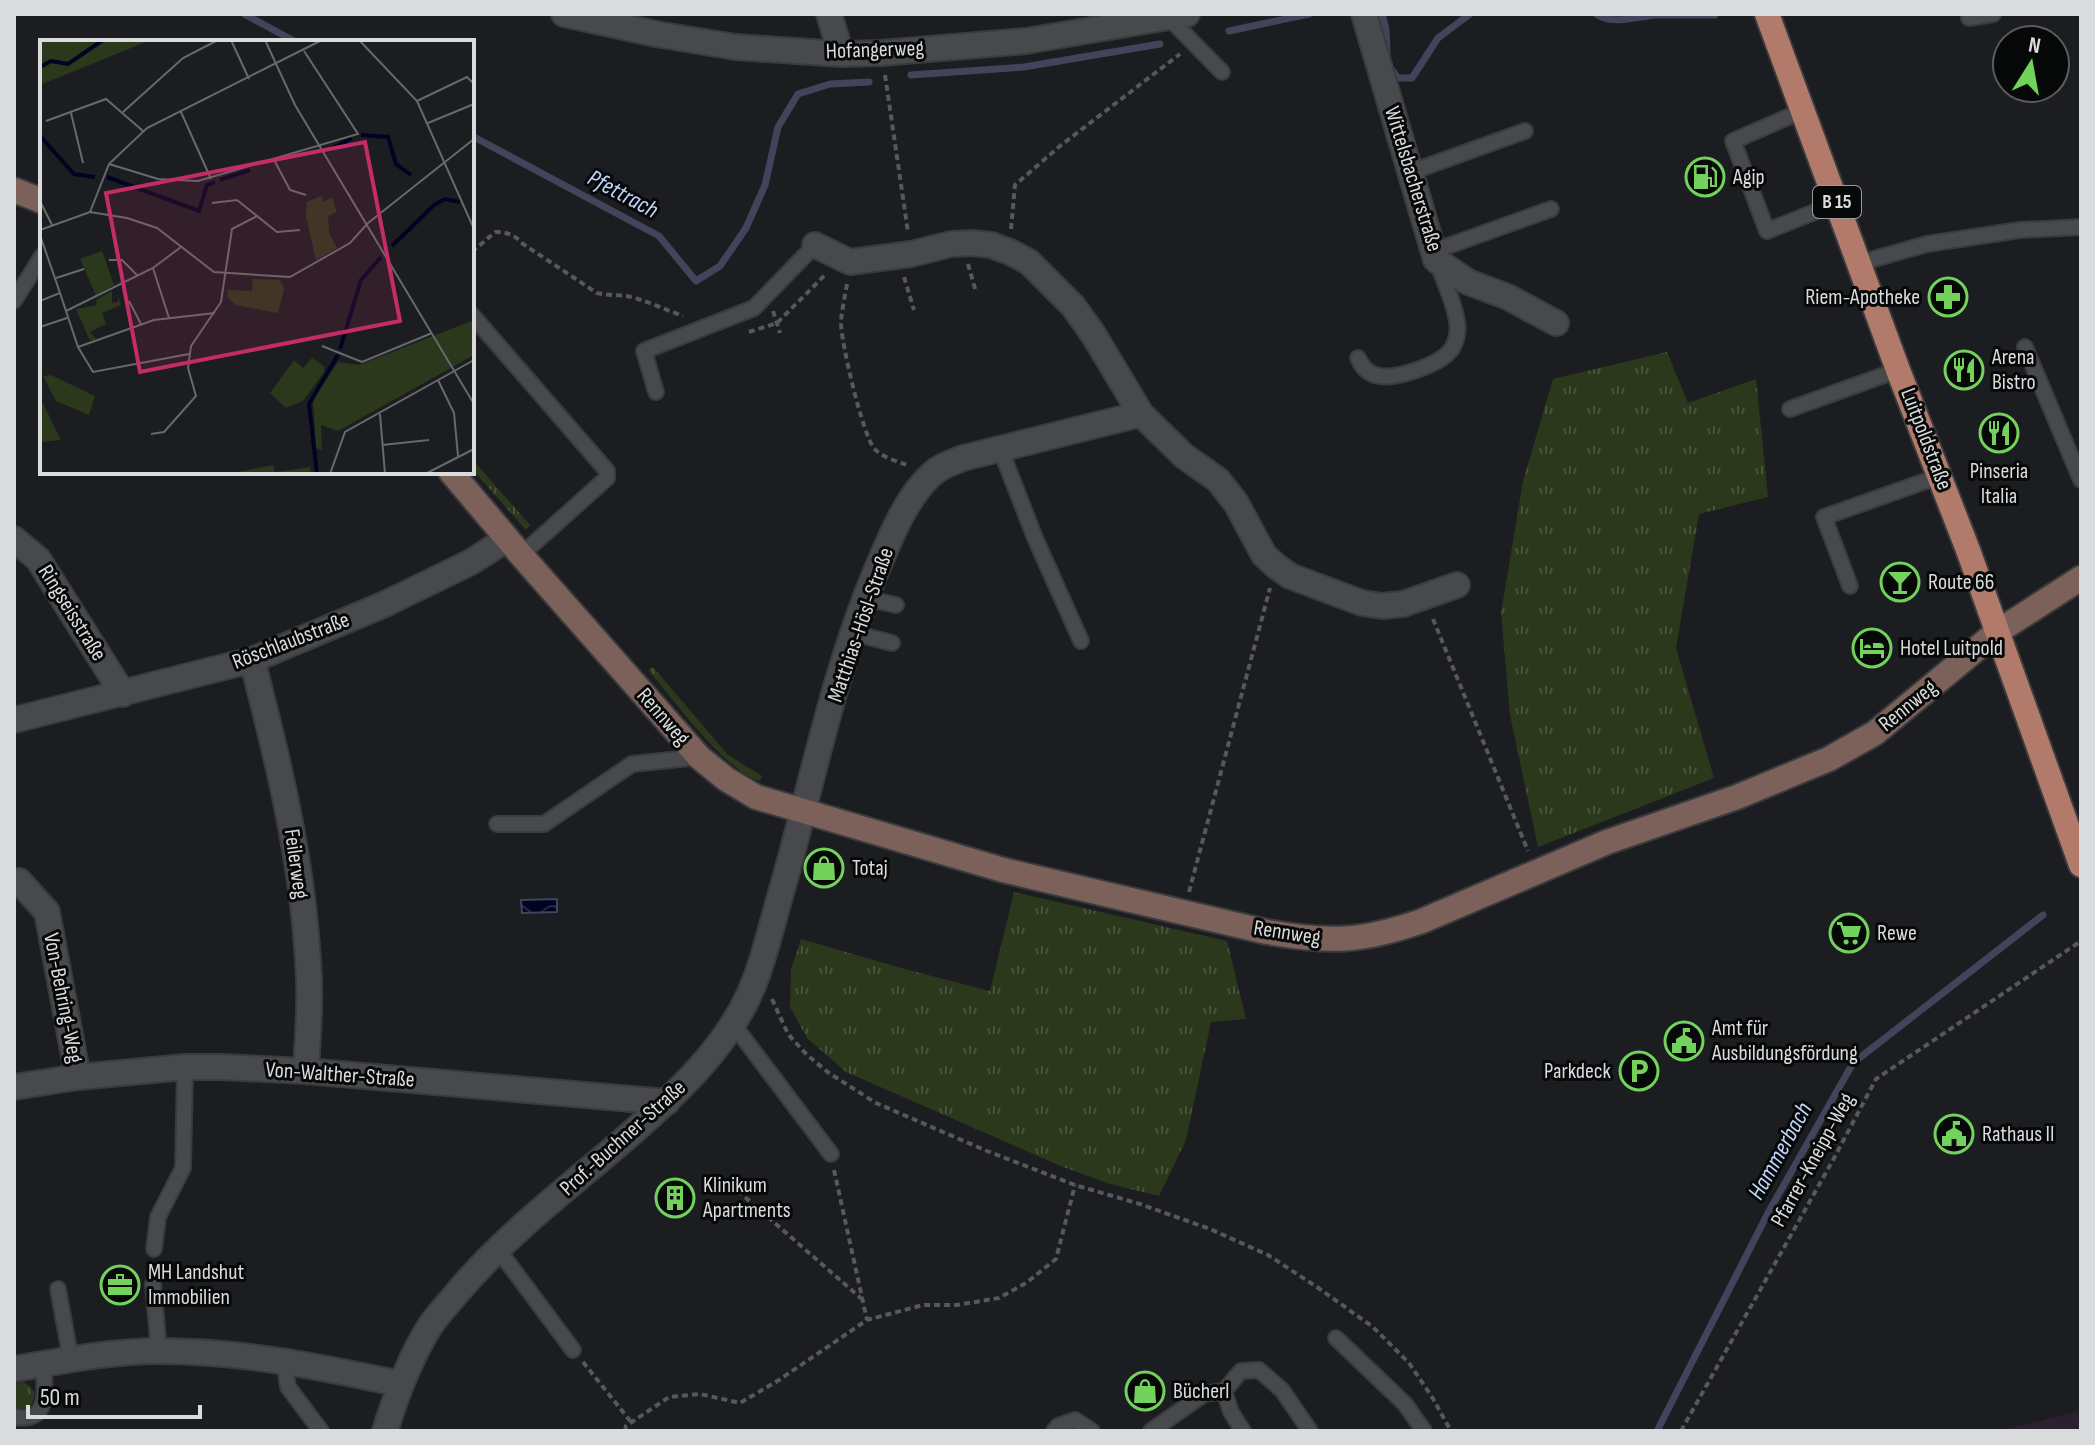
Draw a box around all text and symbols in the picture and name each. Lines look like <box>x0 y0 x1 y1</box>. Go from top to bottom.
north arrow <box>1991 24 2071 104</box>
text: N <box>2026 31 2043 60</box>
street label: Hofangerweg <box>825 35 925 65</box>
inset map <box>40 40 474 474</box>
street label: Wittelsbacherstraße <box>1378 103 1448 255</box>
fuel station icon: Agip <box>1684 156 1726 198</box>
water label: Pfettrach <box>583 163 663 225</box>
place label: Agip <box>1732 164 1765 191</box>
road number: B 15 <box>1813 186 1861 218</box>
pharmacy icon: Riem-Apotheke <box>1927 276 1969 318</box>
place label: Riem-Apotheke <box>1805 284 1920 311</box>
place label: Arena Bistro <box>1991 344 2036 396</box>
restaurant icon: Arena Bistro <box>1943 349 1985 391</box>
street label: Luitpoldstraße <box>1894 384 1958 494</box>
restaurant icon: Pinseria Italia <box>1978 412 2020 454</box>
place label: Pinseria Italia <box>1970 458 2028 510</box>
street label: Matthias-Hösl-Straße <box>822 544 900 706</box>
street label: Ringseisstraße <box>32 560 112 666</box>
bar icon: Route 66 <box>1879 561 1921 603</box>
place label: Route 66 <box>1928 569 1994 596</box>
street label: Röschlaubstraße <box>229 606 353 676</box>
hotel icon: Hotel Luitpold <box>1851 627 1893 669</box>
place label: Hotel Luitpold <box>1900 635 2003 662</box>
street label: Rennweg <box>1873 674 1943 738</box>
street label: Rennweg <box>631 683 695 751</box>
street label: Feilerweg <box>278 827 314 901</box>
shop icon: Totaj <box>803 847 845 889</box>
place label: Totaj <box>852 855 888 882</box>
supermarket icon: Rewe <box>1828 912 1870 954</box>
street label: Rennweg <box>1252 914 1323 952</box>
place label: Rewe <box>1877 920 1917 947</box>
street label: Von-Behring-Weg <box>37 931 89 1066</box>
place label: Amt für Ausbildungsfördung <box>1711 1015 1858 1067</box>
public building icon: Amt für Ausbildungsfördung <box>1663 1020 1705 1062</box>
parking icon: Parkdeck <box>1618 1050 1660 1092</box>
street label: Von-Walther-Straße <box>265 1056 415 1094</box>
place label: Parkdeck <box>1544 1058 1612 1085</box>
street label: Prof.-Buchner-Straße <box>554 1074 692 1202</box>
street label: Pfarrer-Kneipp-Weg <box>1765 1088 1861 1232</box>
water label: Hammerbach <box>1741 1097 1819 1205</box>
public building icon: Rathaus II <box>1933 1113 1975 1155</box>
place label: Rathaus II <box>1982 1121 2054 1148</box>
place label: Klinikum Apartments <box>702 1172 791 1224</box>
building icon: Klinikum Apartments <box>654 1177 696 1219</box>
place label: MH Landshut Immobilien <box>148 1259 244 1311</box>
office icon: MH Landshut Immobilien <box>99 1264 141 1306</box>
scale bar <box>28 1369 200 1419</box>
shop icon: Bücherl <box>1124 1370 1166 1412</box>
place label: Bücherl <box>1173 1378 1229 1405</box>
text: 50 m <box>40 1383 80 1412</box>

